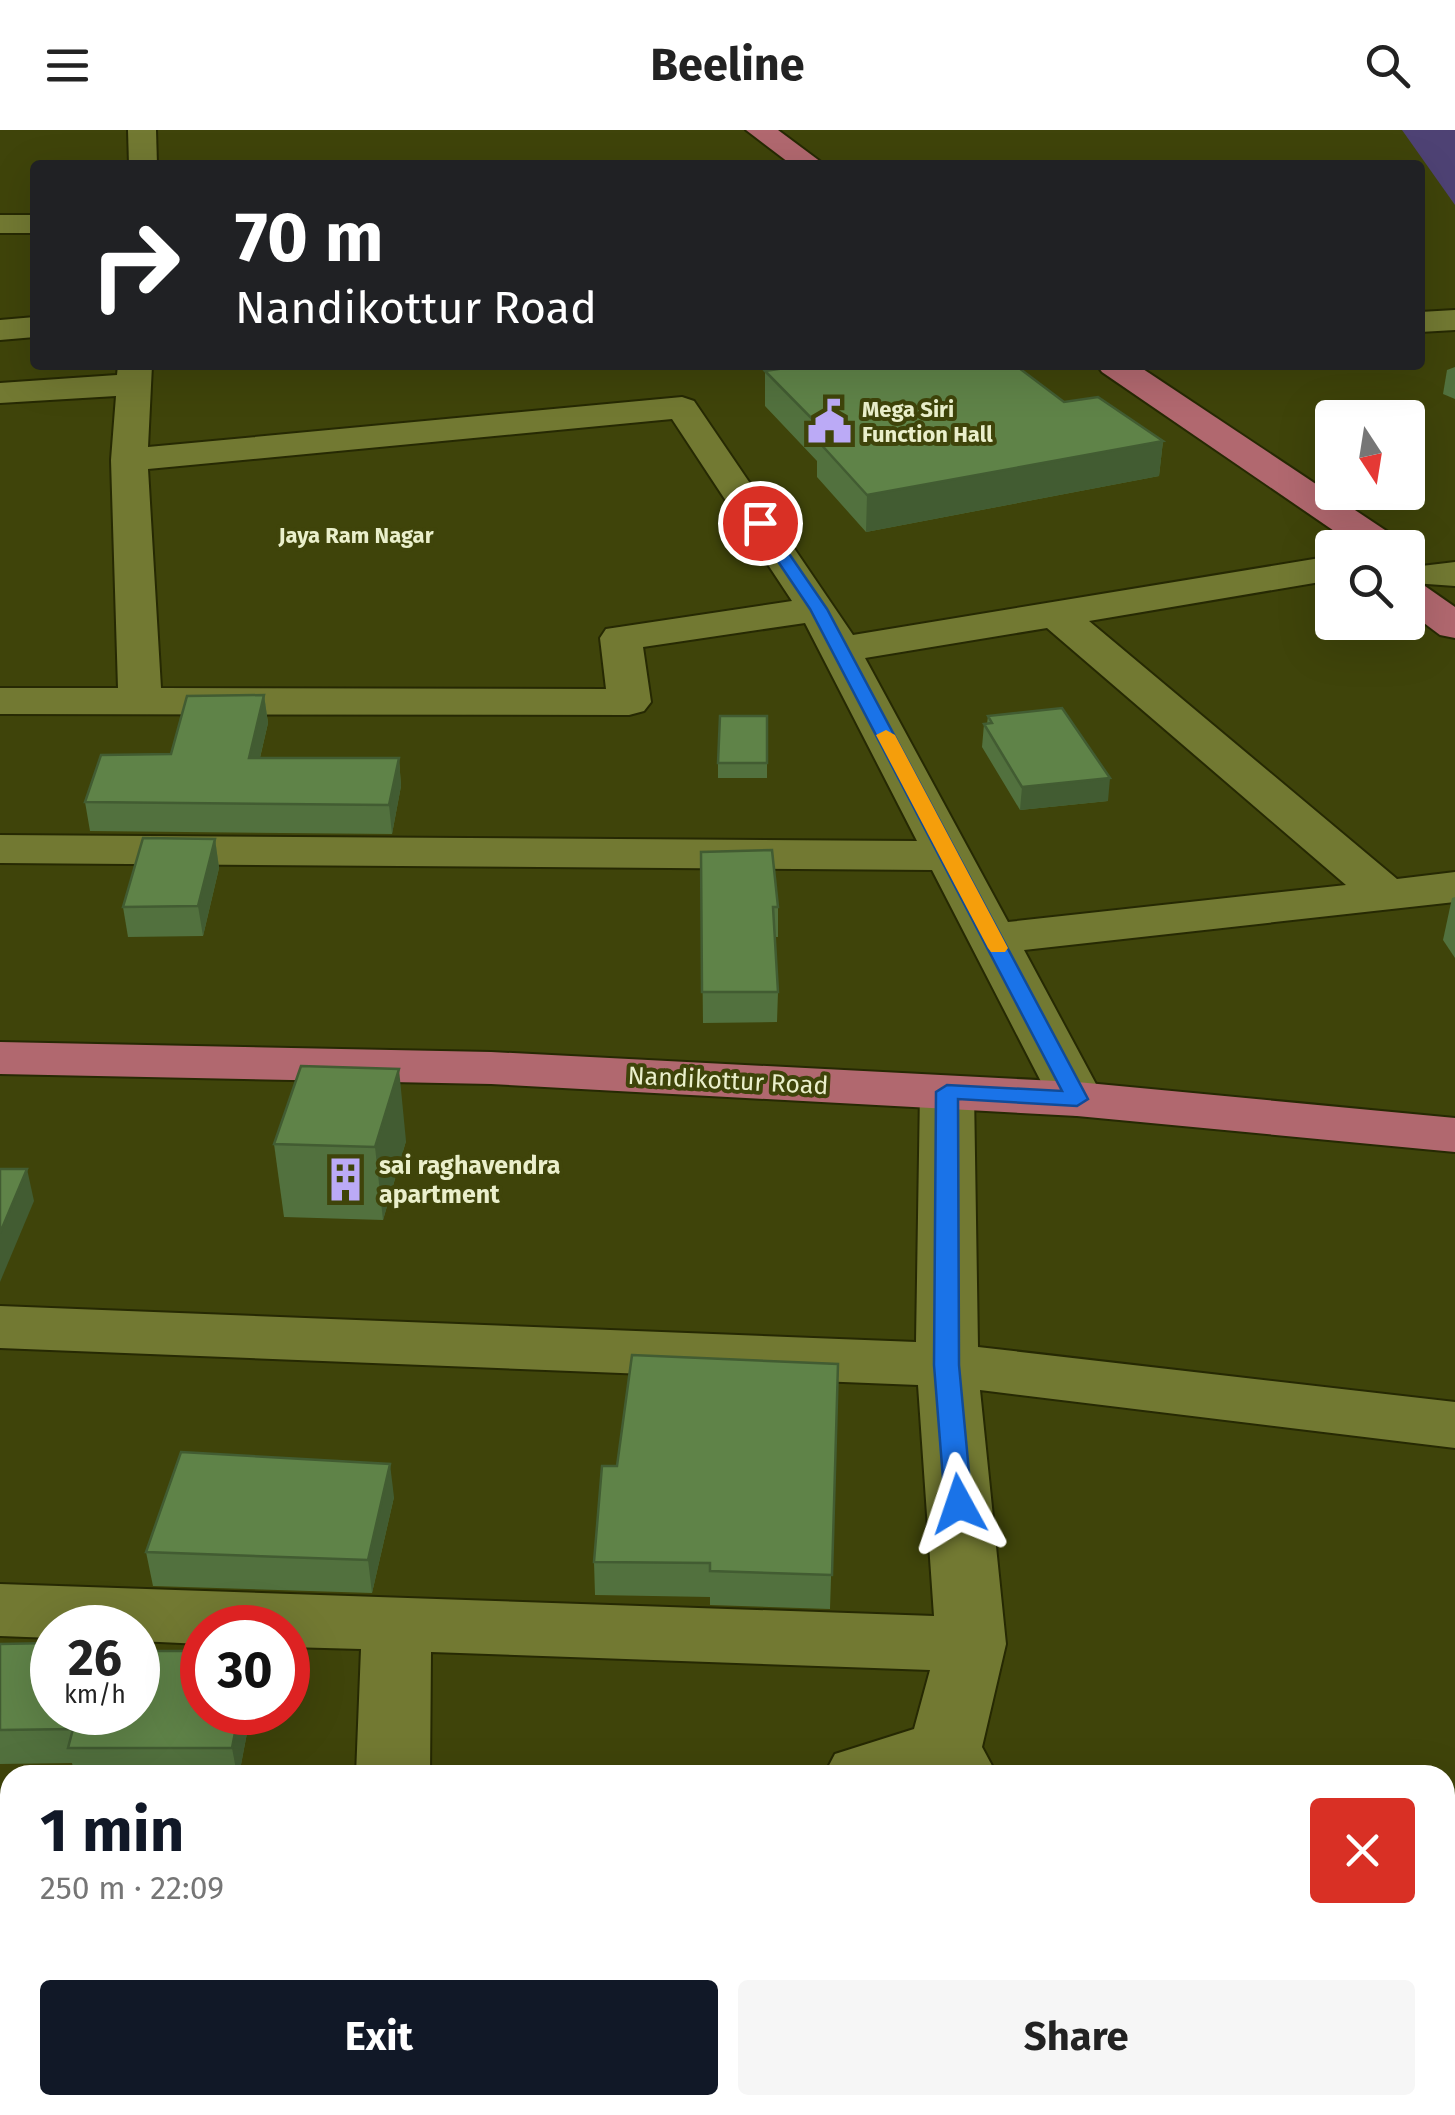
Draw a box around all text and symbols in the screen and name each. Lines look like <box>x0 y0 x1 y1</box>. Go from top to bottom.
icon: menu <box>40 38 95 93</box>
text: Beeline <box>650 38 805 92</box>
icon: search <box>1360 38 1415 93</box>
text: 70 m <box>235 196 384 280</box>
icon: right <box>70 200 200 330</box>
text: Nandikottur Road <box>235 281 597 335</box>
place label: Mega Siri Function Hall <box>862 396 993 448</box>
public building icon: Mega Siri Function Hall <box>805 398 853 446</box>
north arrow <box>1315 400 1425 510</box>
map controls <box>1315 400 1425 640</box>
pin <box>718 481 803 566</box>
icon: arrive <box>733 496 788 551</box>
district label: Jaya Ram Nagar <box>277 522 434 549</box>
button: search <box>1315 530 1425 640</box>
street label: Nandikottur Road <box>627 1061 829 1101</box>
place label: sai raghavendra apartment <box>379 1151 560 1210</box>
building icon: sai raghavendra apartment <box>322 1155 370 1203</box>
position arrow <box>907 1452 1011 1556</box>
speed limit sign: 30 <box>180 1605 310 1735</box>
text: 26 <box>68 1628 122 1688</box>
text: km/h <box>64 1680 126 1710</box>
text: 1 min <box>40 1795 184 1867</box>
button: close <box>1310 1798 1415 1903</box>
text: 250 m · 22:09 <box>40 1869 224 1907</box>
button: Exit <box>40 1980 718 2095</box>
button: Share <box>738 1980 1415 2095</box>

